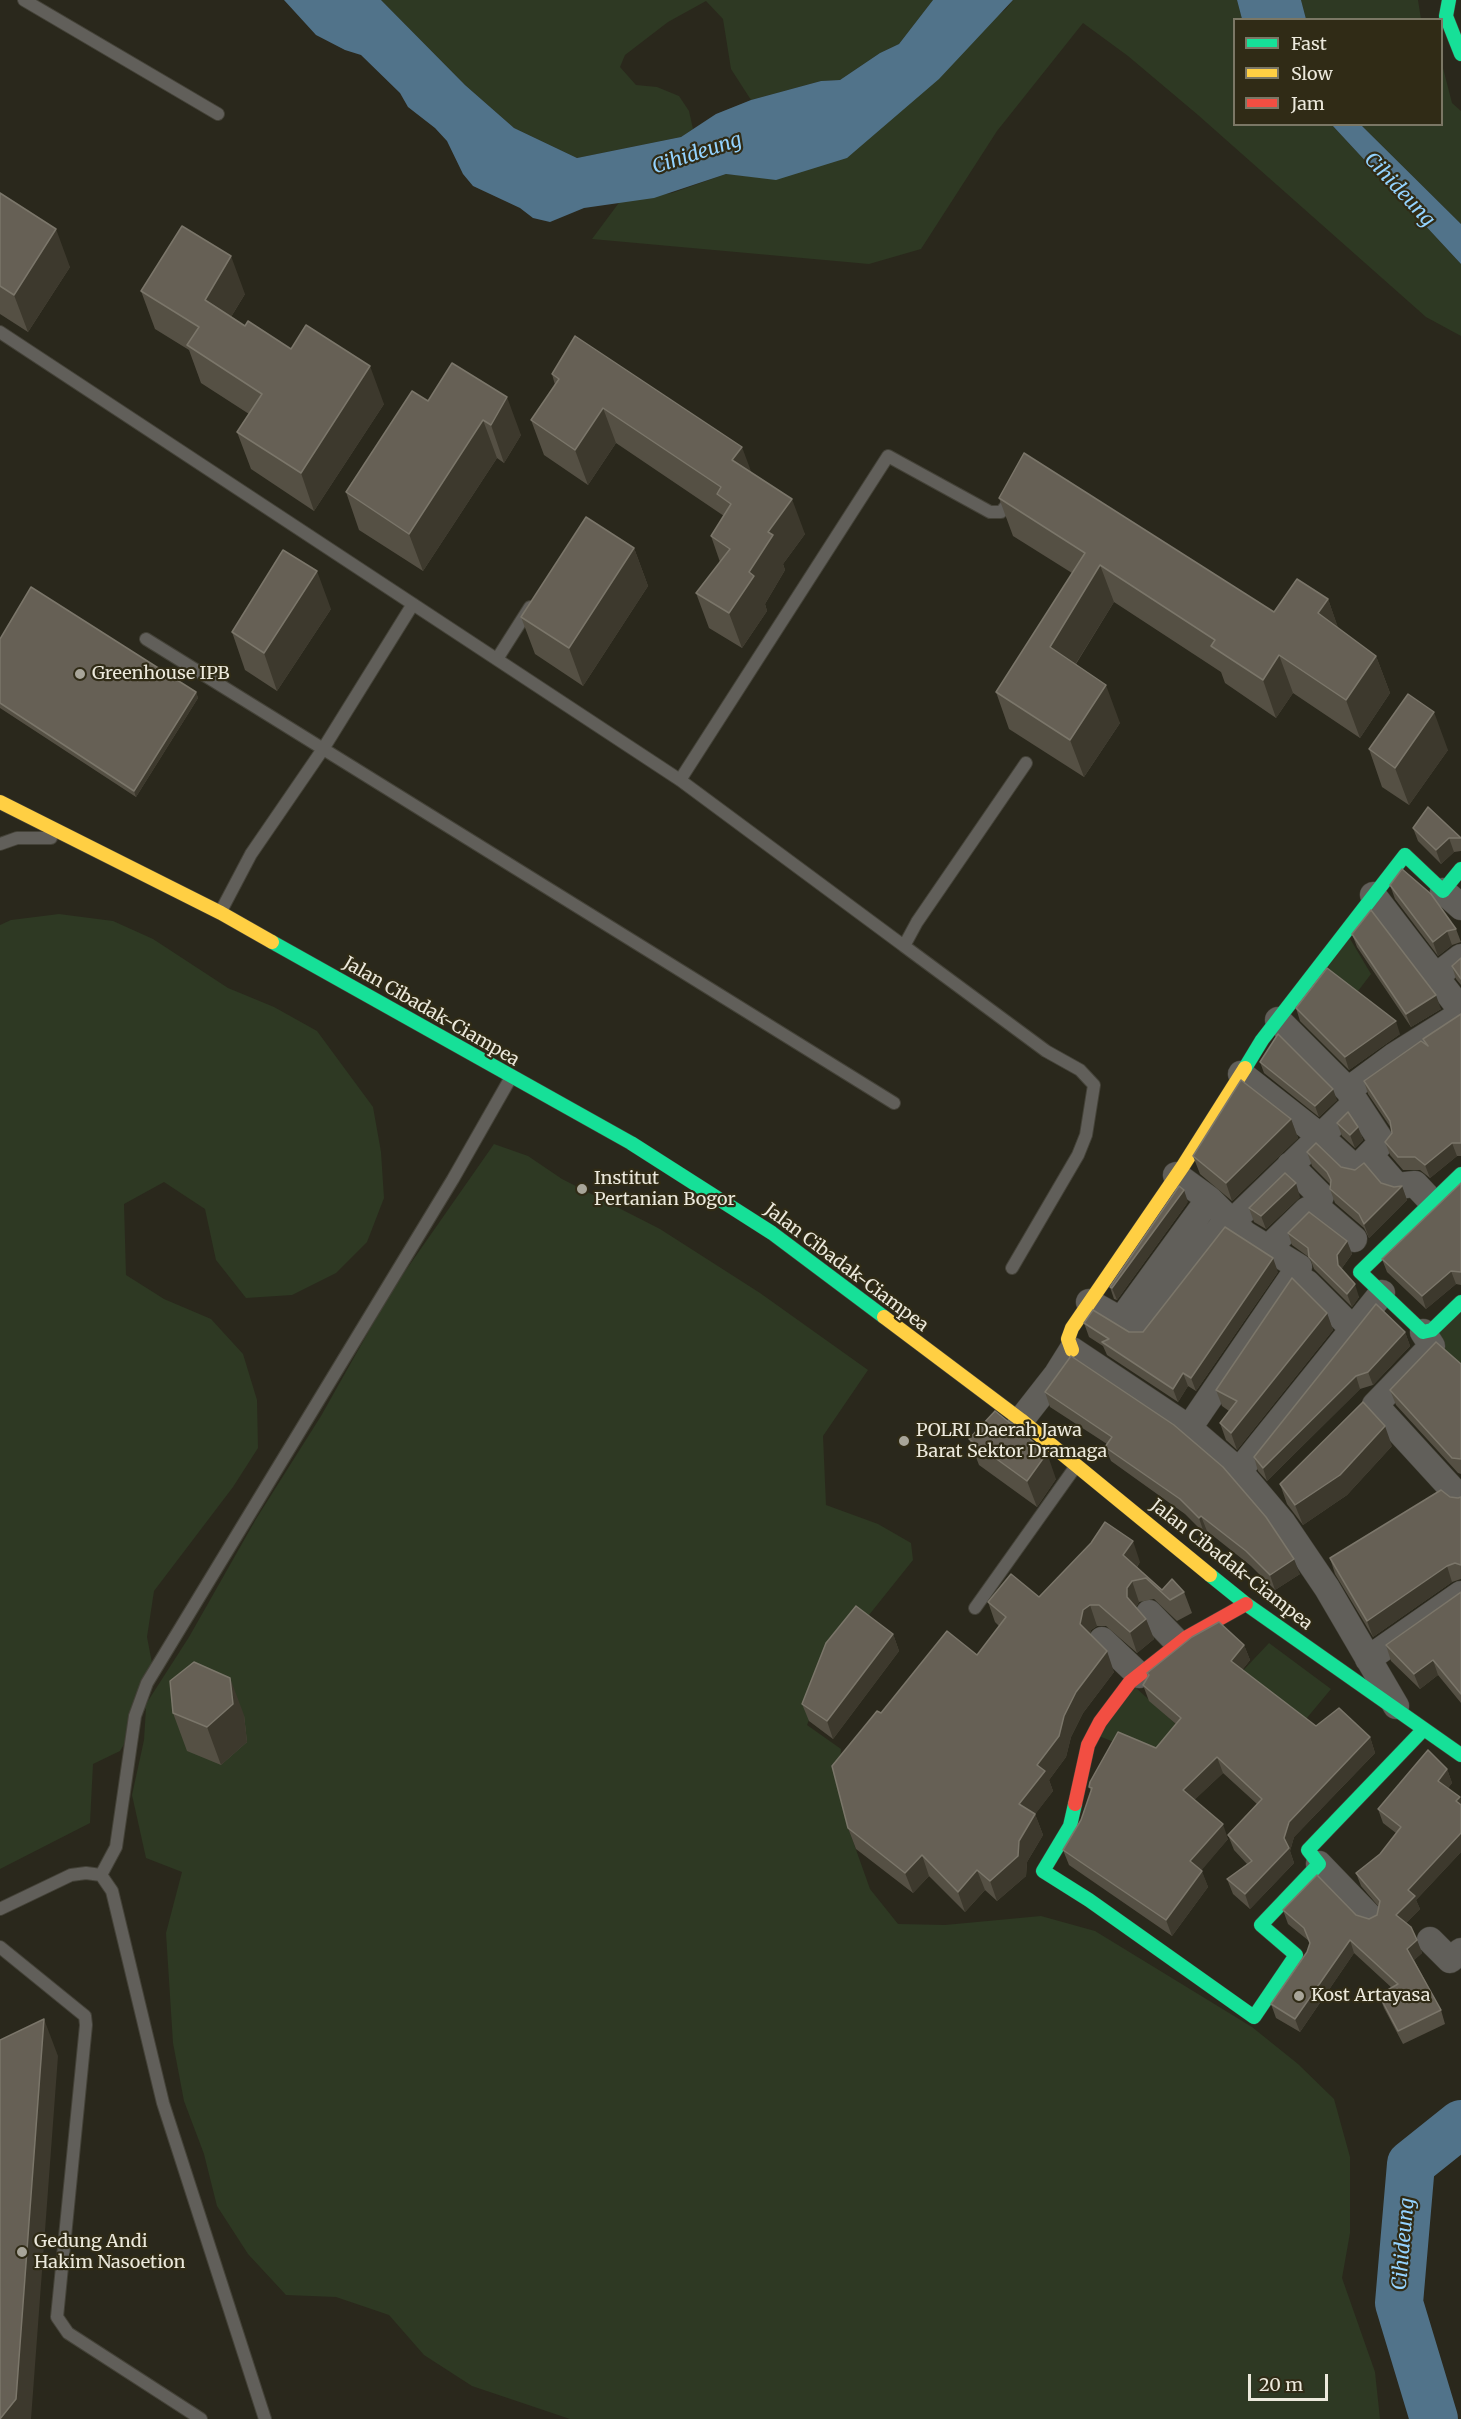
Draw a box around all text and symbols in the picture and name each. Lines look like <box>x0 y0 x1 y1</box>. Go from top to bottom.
legend <box>1233 18 1443 126</box>
text: Fast <box>1291 32 1327 55</box>
text: Slow <box>1291 62 1333 85</box>
text: Jam <box>1291 92 1325 115</box>
water label: Cihideung <box>649 128 745 180</box>
water label: Cihideung <box>1359 148 1439 232</box>
place label: Greenhouse IPB <box>92 663 230 685</box>
marker: Greenhouse IPB <box>73 667 87 681</box>
street label: Jalan Cibadak-Ciampea <box>339 953 523 1071</box>
place label: Institut Pertanian Bogor <box>594 1168 735 1210</box>
marker: Institut Pertanian Bogor <box>575 1182 589 1196</box>
street label: Jalan Cibadak-Ciampea <box>760 1199 932 1337</box>
place label: POLRI Daerah Jawa Barat Sektor Dramaga <box>916 1420 1107 1462</box>
marker: POLRI Daerah Jawa Barat Sektor Dramaga <box>897 1434 911 1448</box>
street label: Jalan Cibadak-Ciampea <box>1146 1495 1316 1635</box>
place label: Kost Artayasa <box>1311 1985 1430 2007</box>
marker: Kost Artayasa <box>1292 1989 1306 2003</box>
water label: Cihideung <box>1388 2197 1420 2291</box>
place label: Gedung Andi Hakim Nasoetion <box>34 2231 185 2274</box>
marker: Gedung Andi Hakim Nasoetion <box>15 2245 29 2259</box>
scale bar <box>1251 2362 1330 2400</box>
text: 20 m <box>1259 2373 1303 2396</box>

